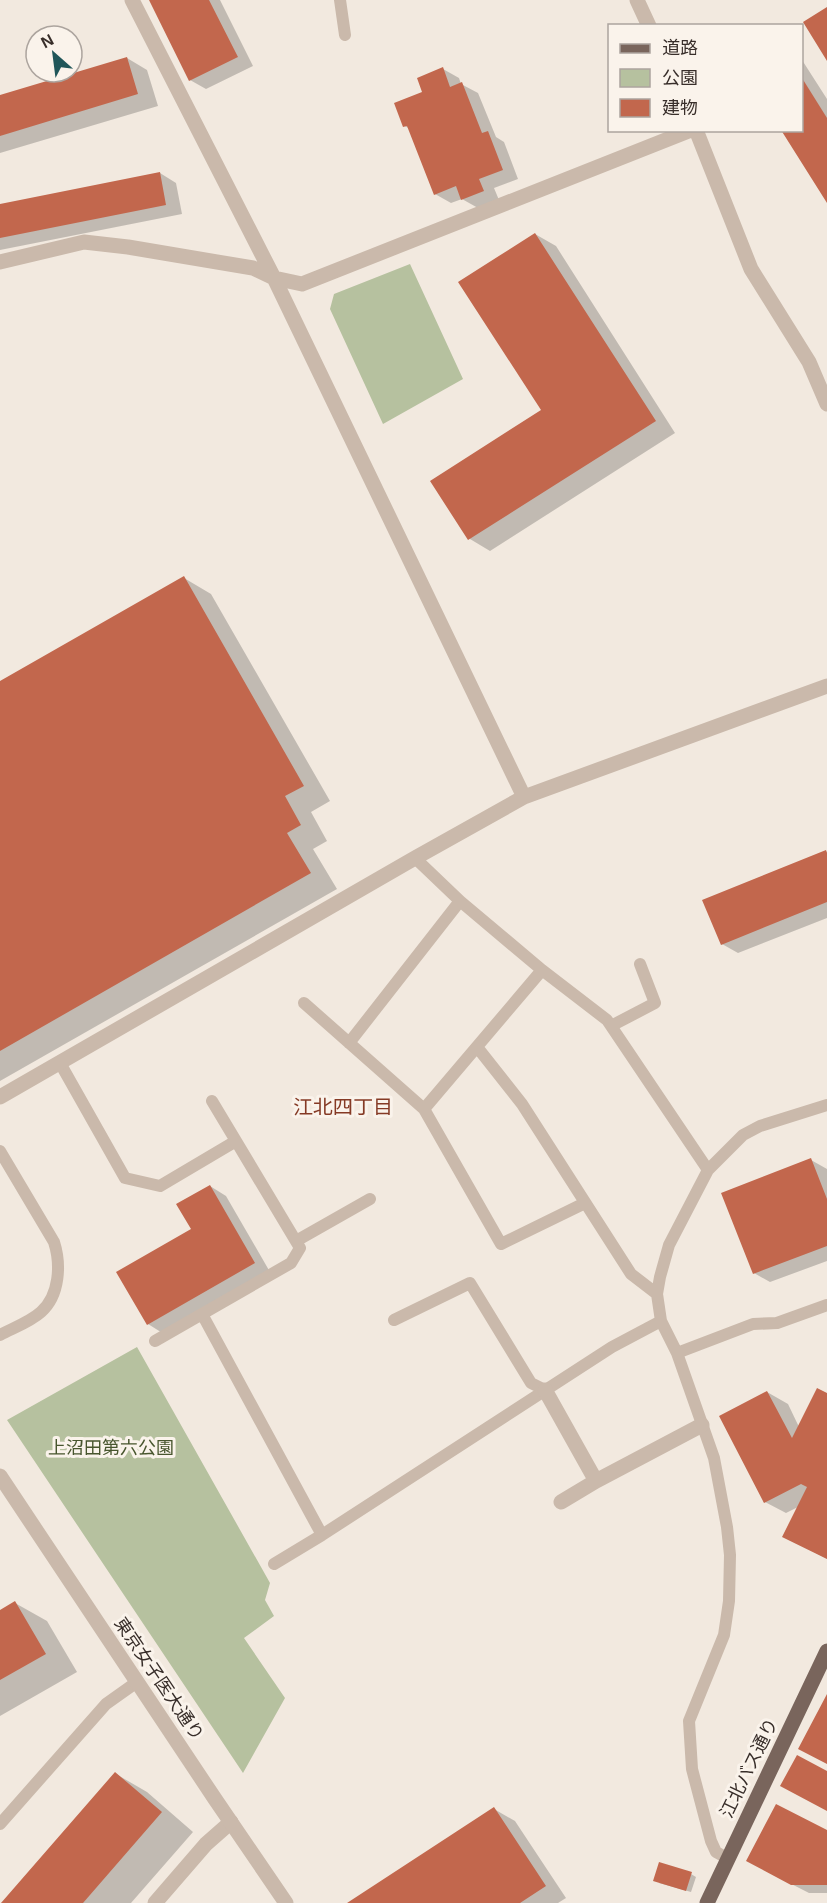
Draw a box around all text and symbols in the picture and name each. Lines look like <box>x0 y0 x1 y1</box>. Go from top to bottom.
north arrow <box>24 24 84 84</box>
legend <box>608 24 803 132</box>
text: N <box>38 31 56 51</box>
text: 道路 <box>662 38 698 58</box>
text: 公園 <box>662 68 698 88</box>
text: 建物 <box>662 98 698 118</box>
district label: 江北四丁目 <box>293 1096 393 1118</box>
park label: 上沼田第六公園 <box>48 1438 174 1458</box>
street label: 東京女子医大通り <box>110 1614 208 1744</box>
street label: 江北バス通り <box>716 1715 782 1821</box>

